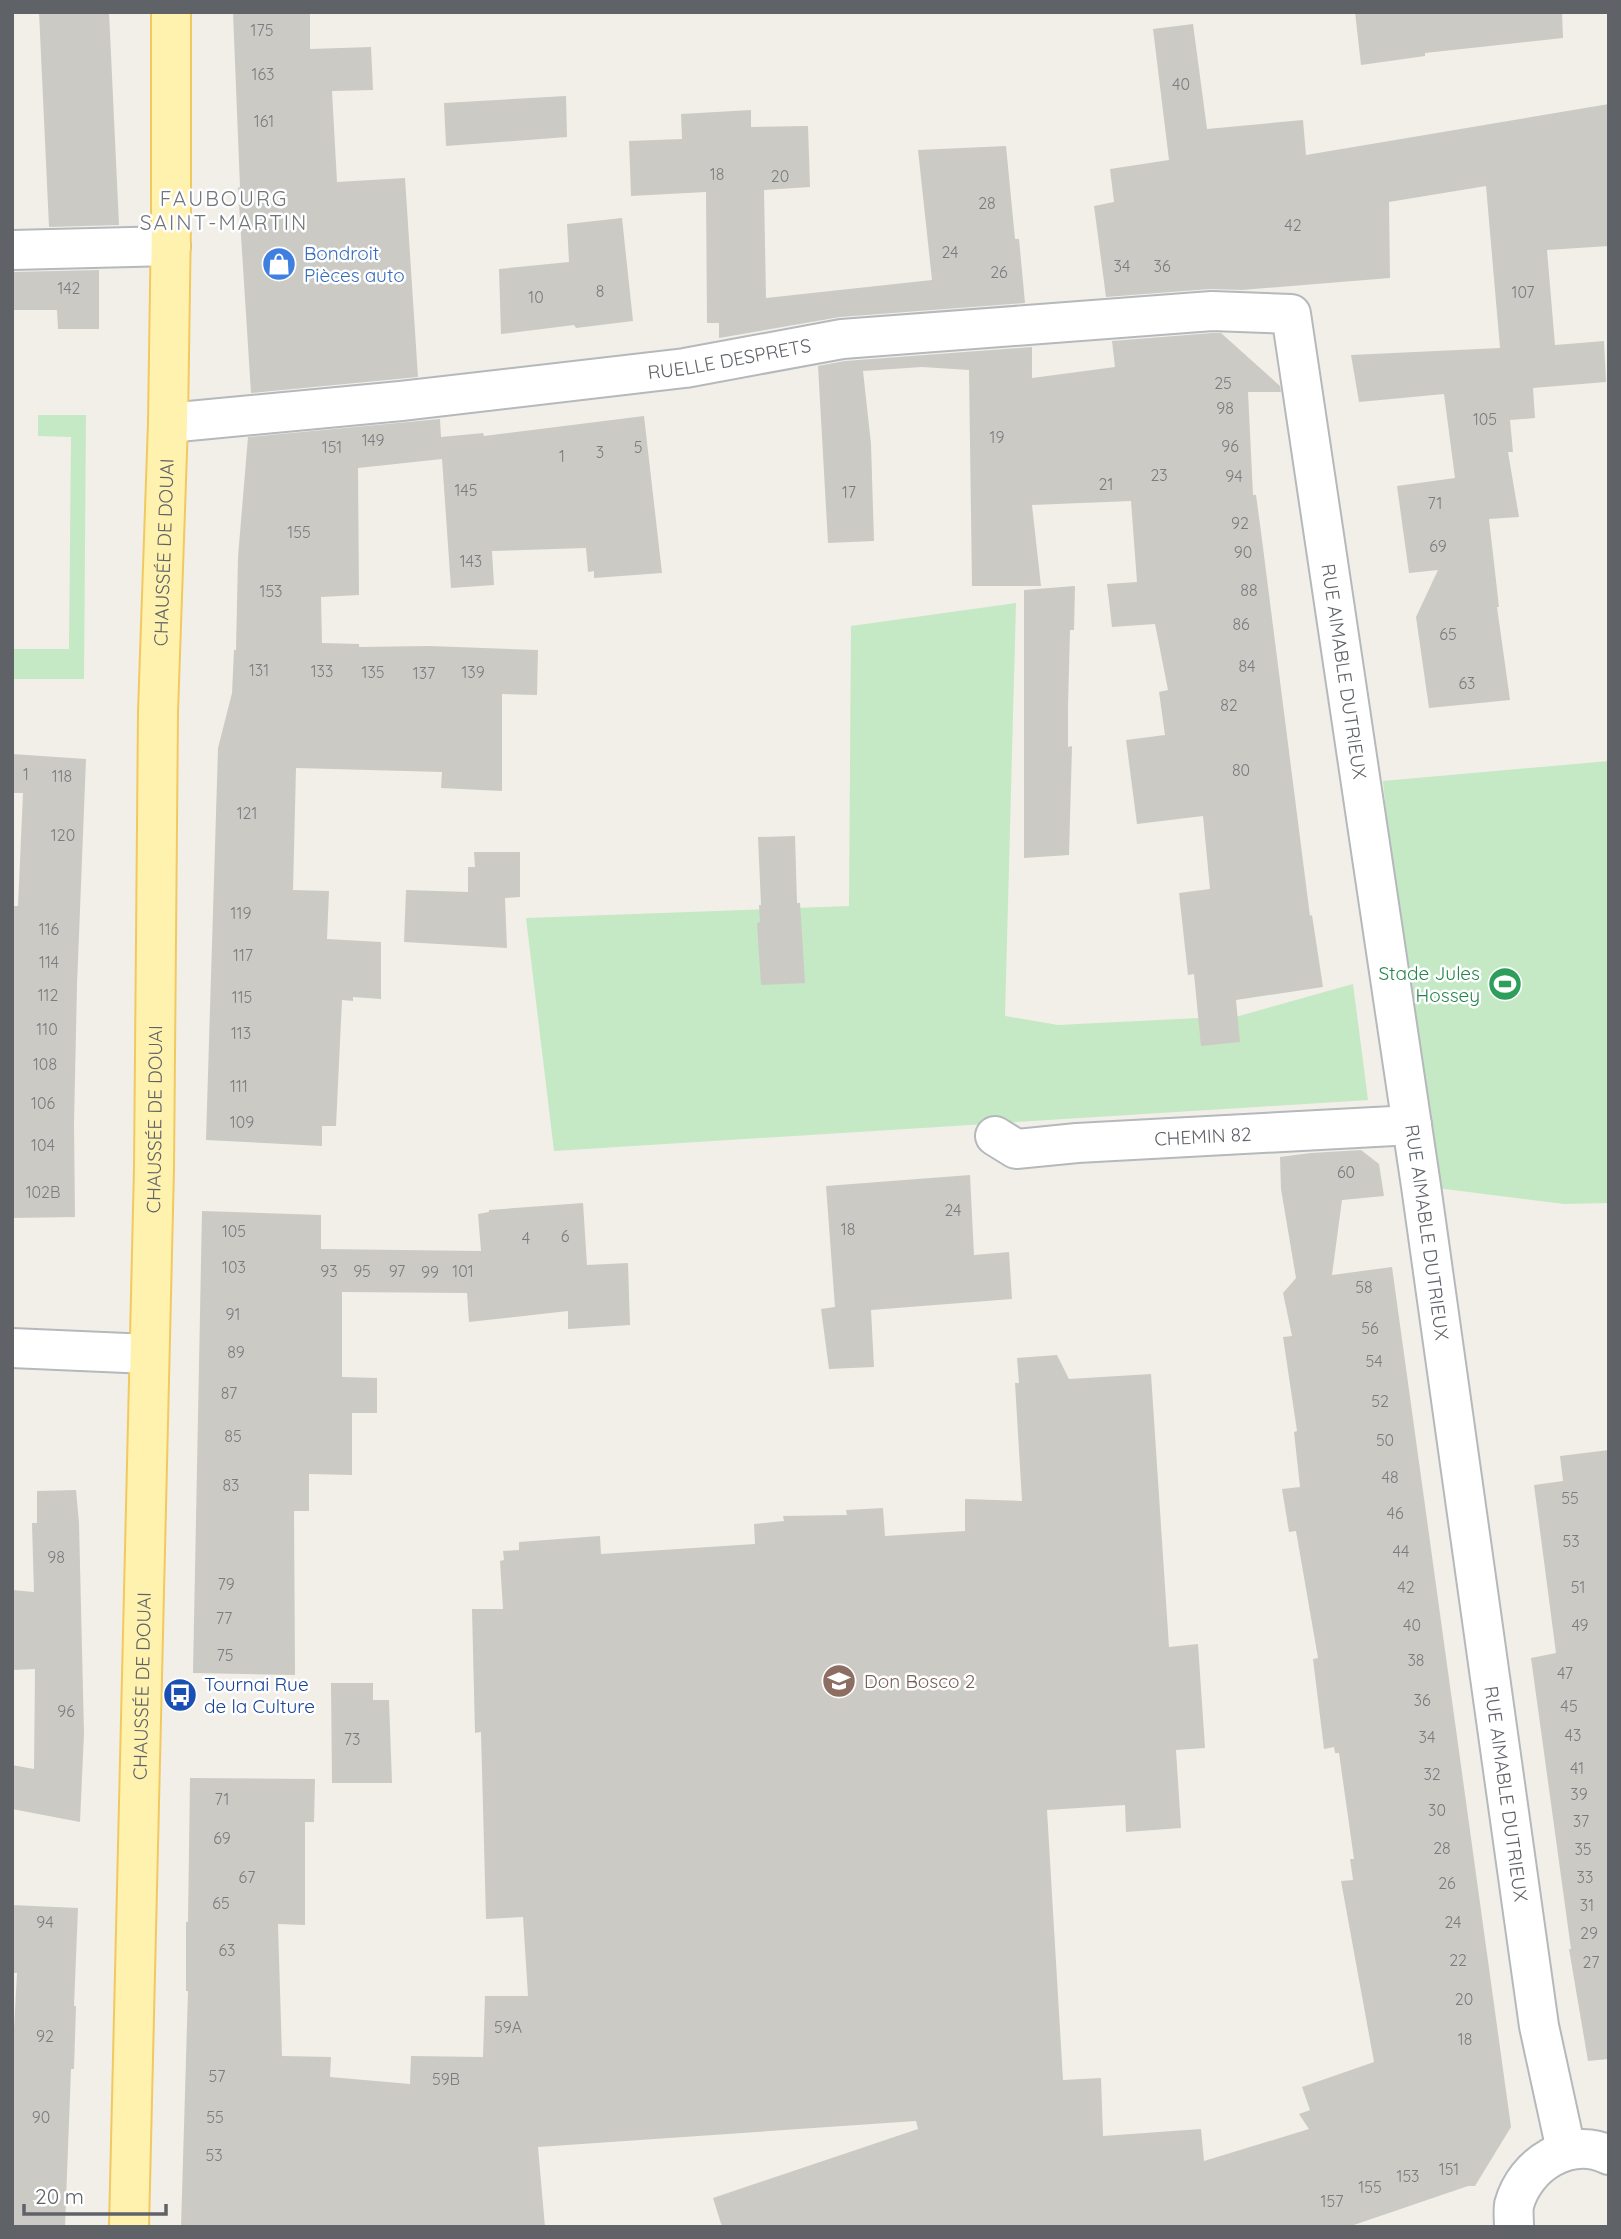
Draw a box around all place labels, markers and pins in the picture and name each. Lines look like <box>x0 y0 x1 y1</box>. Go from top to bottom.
place label: Bondroit Pièces auto <box>304 241 405 287</box>
shop icon: Bondroit Pièces auto <box>260 245 298 283</box>
place label: Stade Jules Hossey <box>1378 961 1480 1007</box>
sports icon: Stade Jules Hossey <box>1486 965 1524 1003</box>
school or university icon: Don Bosco 2 <box>820 1662 858 1700</box>
place label: Don Bosco 2 <box>864 1669 975 1693</box>
place label: Tournai Rue de la Culture <box>204 1672 315 1718</box>
bus stop icon: Tournai Rue de la Culture <box>161 1676 199 1714</box>

